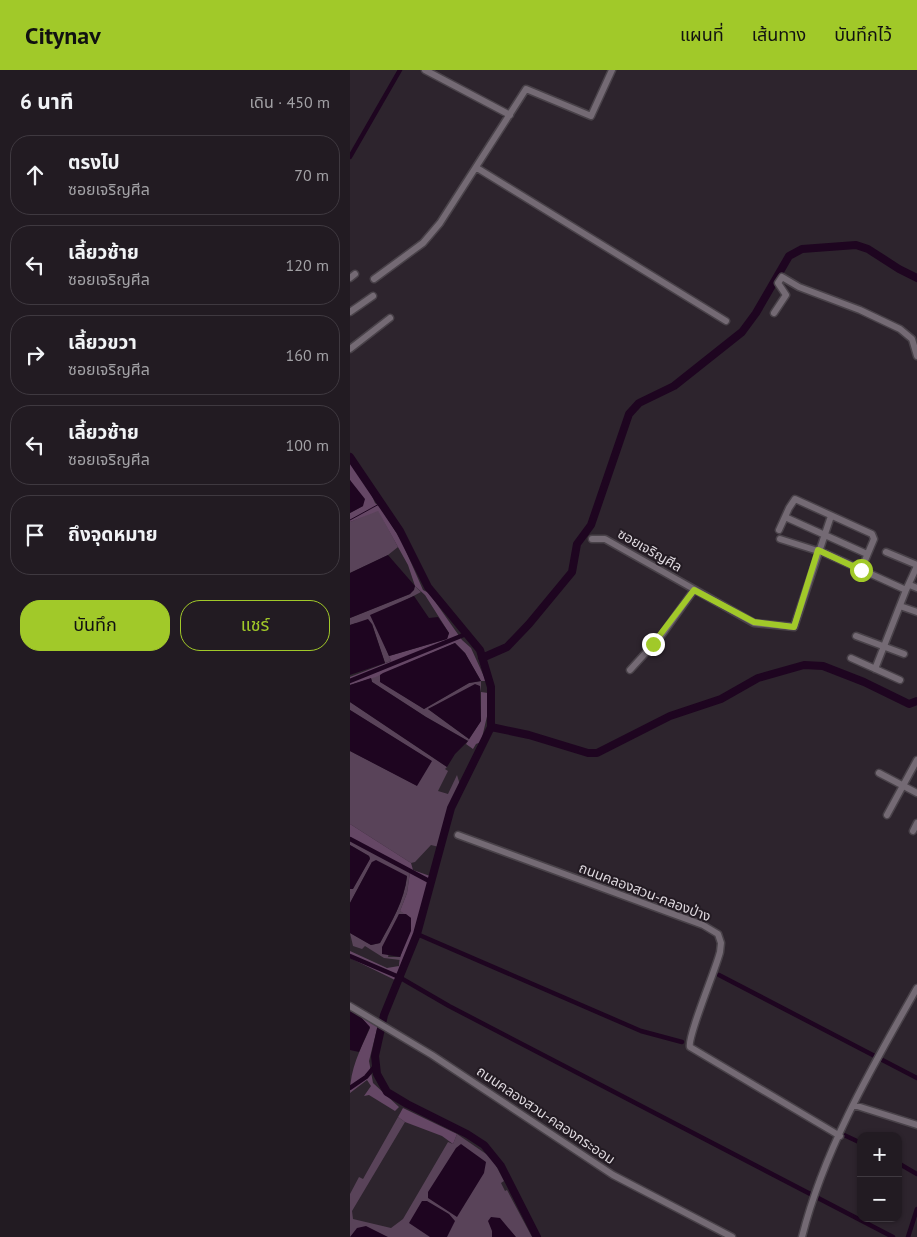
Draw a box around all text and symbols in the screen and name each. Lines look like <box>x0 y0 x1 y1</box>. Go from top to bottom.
text: Citynav <box>25 20 101 51</box>
text: แผนที่ <box>680 23 724 46</box>
text: เส้นทาง <box>752 23 806 46</box>
text: บันทึกไว้ <box>834 23 892 46</box>
text: 6 นาที <box>20 88 73 115</box>
text: เดิน · 450 m <box>250 92 330 112</box>
text: ตรงไป <box>68 150 120 174</box>
icon: ahead <box>21 161 49 189</box>
text: 70 m <box>294 165 329 185</box>
text: ซอยเจริญศีล <box>68 179 150 199</box>
text: เลี้ยวซ้าย <box>68 240 139 264</box>
icon: left <box>21 251 49 279</box>
text: 120 m <box>286 255 329 275</box>
text: ซอยเจริญศีล <box>68 269 150 289</box>
text: เลี้ยวขวา <box>68 330 137 354</box>
icon: right <box>21 341 49 369</box>
text: 160 m <box>286 345 329 365</box>
text: ซอยเจริญศีล <box>68 359 150 379</box>
text: เลี้ยวซ้าย <box>68 420 139 444</box>
icon: left <box>21 431 49 459</box>
text: 100 m <box>286 435 329 455</box>
text: ซอยเจริญศีล <box>68 449 150 469</box>
icon: arrive <box>21 521 49 549</box>
text: ถึงจุดหมาย <box>68 522 158 546</box>
street label: ซอยเจริญศีล <box>614 524 686 576</box>
route start <box>850 559 873 582</box>
button: บันทึก <box>20 600 170 651</box>
button: แชร์ <box>180 600 330 651</box>
route end <box>642 633 665 656</box>
street label: ถนนคลองสวน-คลองป่าง <box>576 858 714 926</box>
street label: ถนนคลองสวน-คลองกระออม <box>473 1062 619 1168</box>
map controls <box>857 1132 902 1222</box>
button: + <box>857 1132 902 1177</box>
button: − <box>857 1177 902 1222</box>

